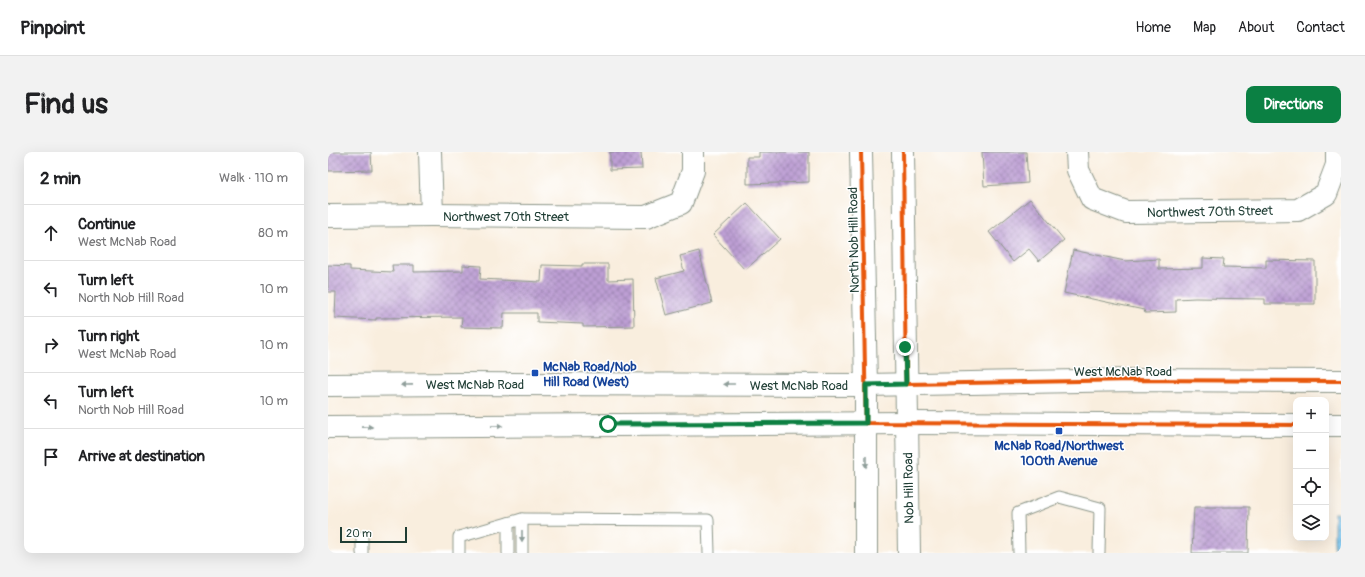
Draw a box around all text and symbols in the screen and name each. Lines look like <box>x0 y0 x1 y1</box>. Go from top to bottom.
text: Pinpoint <box>20 16 85 40</box>
text: Home <box>1136 19 1171 36</box>
text: Map <box>1193 19 1216 36</box>
text: About <box>1238 19 1274 36</box>
text: Contact <box>1296 19 1345 36</box>
button: Directions <box>1246 86 1341 123</box>
text: Find us <box>24 87 108 122</box>
text: 2 min <box>40 168 81 189</box>
text: Walk · 110 m <box>219 170 288 186</box>
street label: North Nob Hill Road <box>845 187 863 293</box>
street label: Northwest 70th Street <box>1147 203 1274 221</box>
street label: Northwest 70th Street <box>443 209 570 225</box>
text: Continue <box>78 215 136 234</box>
icon: ahead <box>40 222 62 244</box>
text: 80 m <box>258 225 288 241</box>
text: West McNab Road <box>78 234 176 250</box>
text: Turn left <box>78 271 134 290</box>
icon: left <box>40 278 62 300</box>
text: 10 m <box>260 281 288 297</box>
text: North Nob Hill Road <box>78 290 184 306</box>
text: Turn right <box>78 327 139 346</box>
icon: right <box>40 334 62 356</box>
text: 10 m <box>260 337 288 353</box>
route end <box>896 338 914 356</box>
text: West McNab Road <box>78 346 176 362</box>
place label: McNab Road/Nob Hill Road (West) <box>543 359 637 390</box>
street label: West McNab Road <box>1074 364 1172 380</box>
marker: McNab Road/Nob Hill Road (West) <box>530 368 540 378</box>
street label: West McNab Road <box>426 377 524 393</box>
street label: West McNab Road <box>750 378 848 394</box>
one-way arrow <box>722 381 735 387</box>
one-way arrow <box>400 382 413 388</box>
text: Turn left <box>78 383 134 402</box>
icon: left <box>40 390 62 412</box>
text: 10 m <box>260 393 288 409</box>
map controls <box>1293 397 1329 541</box>
button: + <box>1293 397 1329 433</box>
text: North Nob Hill Road <box>78 402 184 418</box>
route start <box>599 415 617 433</box>
one-way arrow <box>491 422 503 429</box>
one-way arrow <box>361 424 374 430</box>
marker: McNab Road/Northwest 100th Avenue <box>1054 426 1064 436</box>
button: − <box>1293 433 1329 469</box>
place label: McNab Road/Northwest 100th Avenue <box>994 438 1125 469</box>
icon: arrive <box>40 446 62 468</box>
text: Arrive at destination <box>78 447 205 466</box>
street label: Nob Hill Road <box>900 452 918 524</box>
one-way arrow <box>863 456 869 469</box>
button: locate <box>1293 469 1329 505</box>
button: layers <box>1293 505 1329 541</box>
scale bar <box>340 525 407 544</box>
text: 20 m <box>346 527 372 540</box>
one-way arrow <box>519 530 525 543</box>

